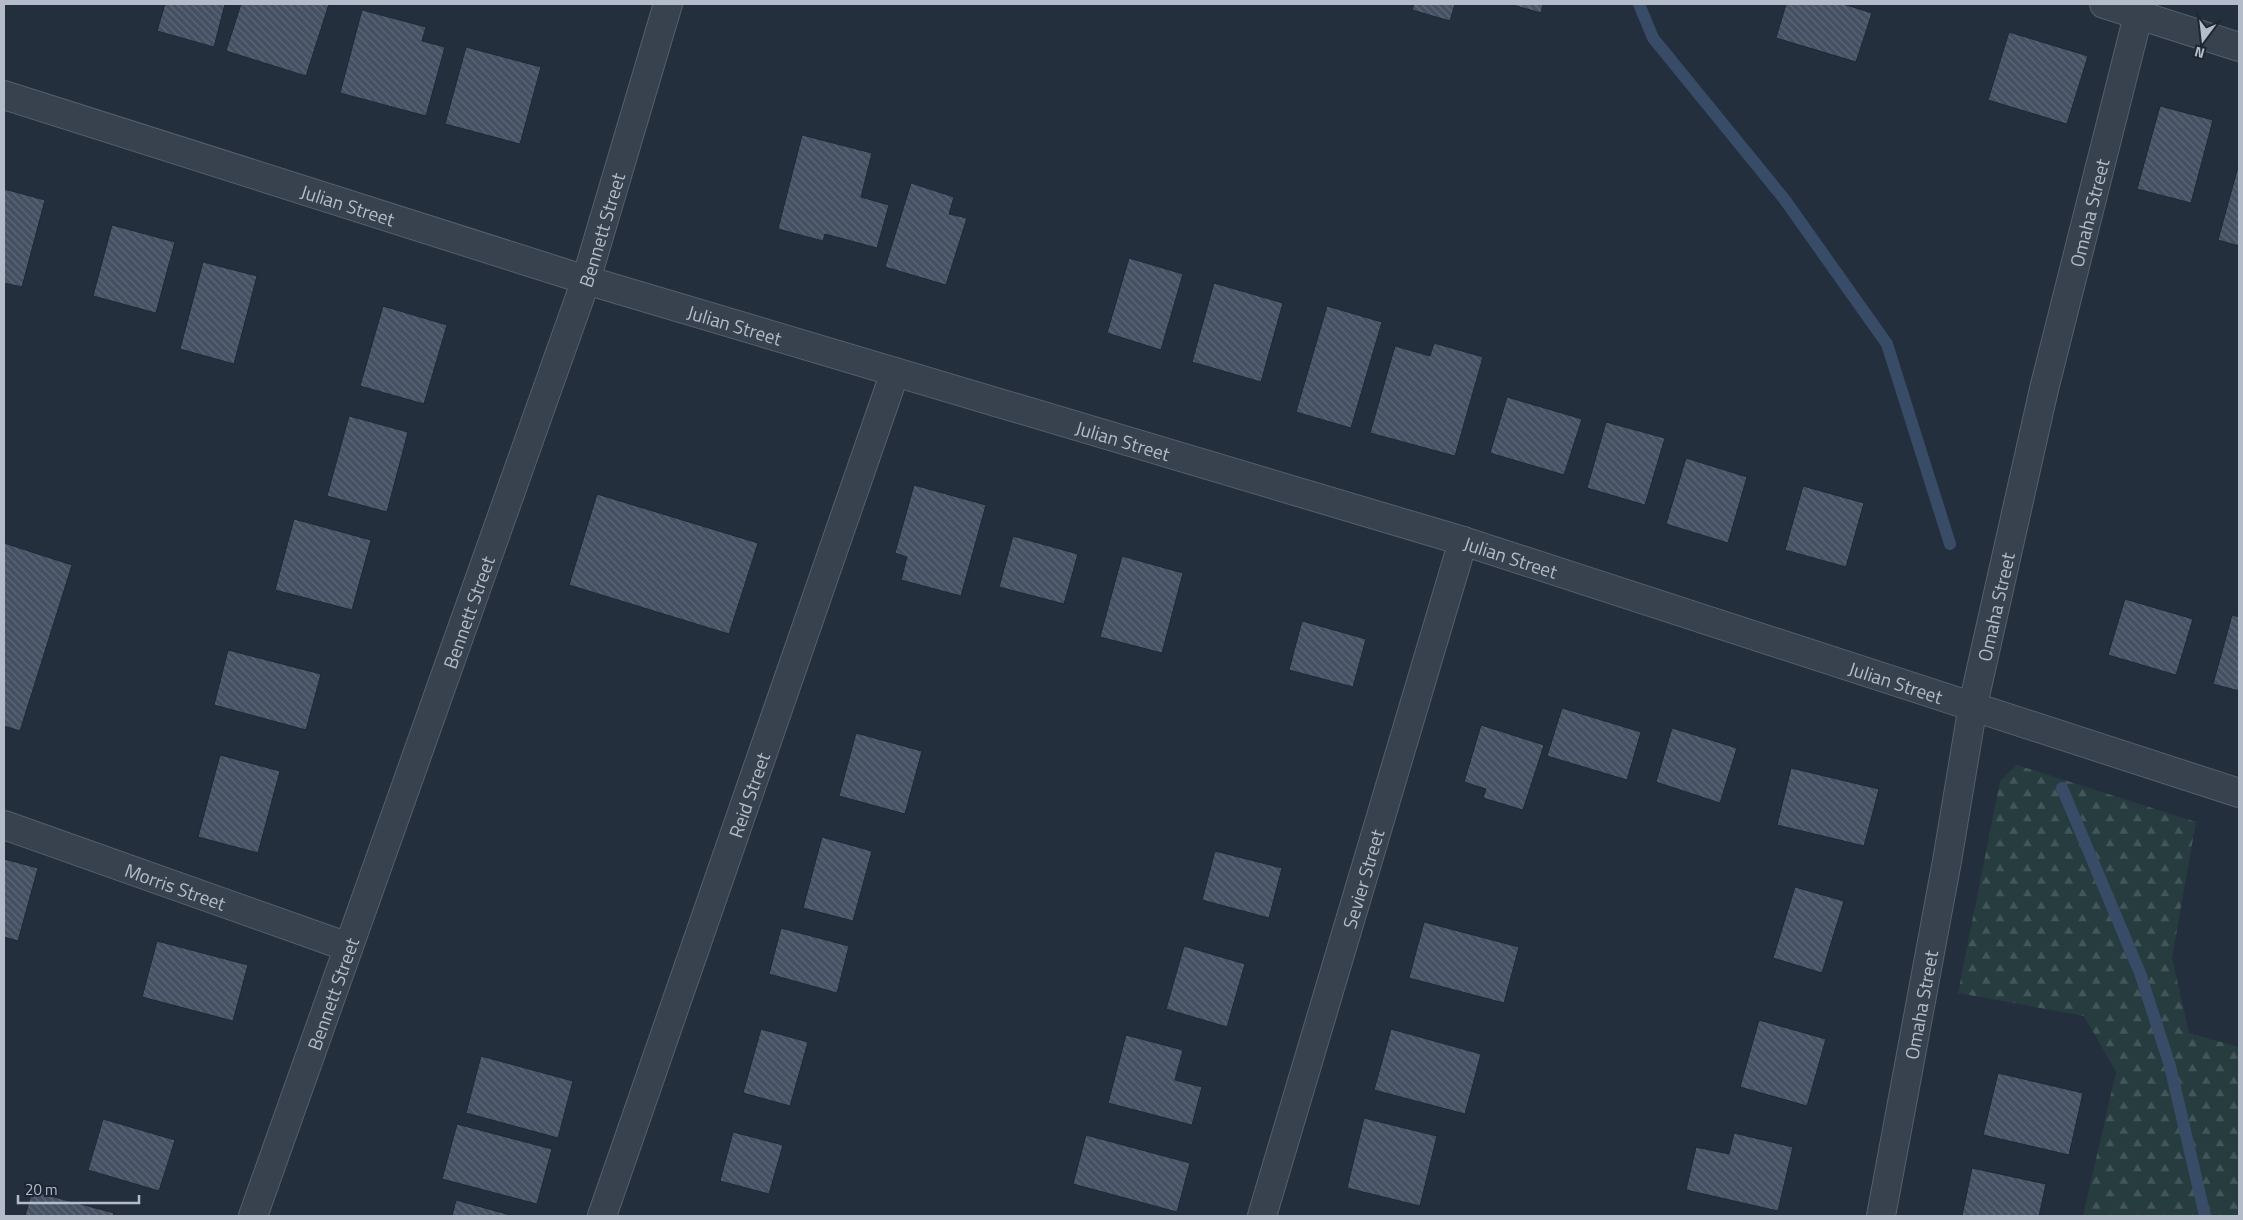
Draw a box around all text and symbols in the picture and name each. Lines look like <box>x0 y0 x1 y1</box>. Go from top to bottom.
north arrow <box>2178 15 2228 65</box>
text: N <box>2192 42 2207 64</box>
street label: Omaha Street <box>2061 155 2116 270</box>
street label: Bennett Street <box>570 169 632 291</box>
street label: Julian Street <box>297 176 399 233</box>
street label: Julian Street <box>684 297 786 352</box>
street label: Julian Street <box>1072 412 1174 468</box>
street label: Julian Street <box>1460 528 1562 585</box>
street label: Omaha Street <box>1969 549 2021 664</box>
street label: Bennett Street <box>434 551 501 672</box>
street label: Julian Street <box>1845 653 1947 711</box>
street label: Reid Street <box>720 748 777 841</box>
street label: Sevier Street <box>1334 825 1391 932</box>
street label: Morris Street <box>121 855 230 917</box>
street label: Bennett Street <box>299 933 366 1054</box>
street label: Omaha Street <box>1896 947 1945 1062</box>
scale bar <box>18 1172 139 1204</box>
text: 20 m <box>25 1178 58 1201</box>

